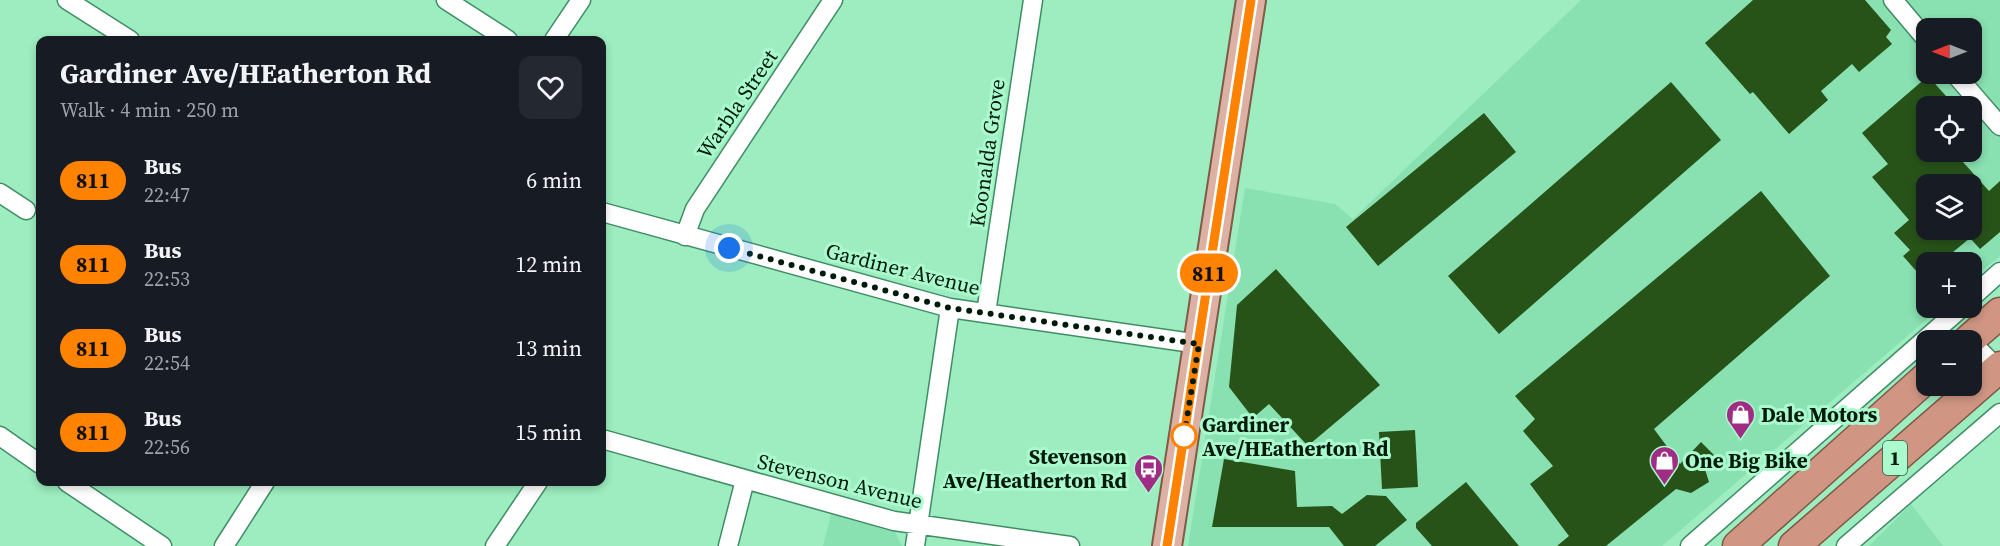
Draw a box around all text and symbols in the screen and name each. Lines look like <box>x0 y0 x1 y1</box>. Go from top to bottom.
north arrow <box>1916 18 1982 84</box>
map controls <box>1916 18 1982 396</box>
street label: Warbla Street <box>690 44 784 164</box>
text: Gardiner Ave/HEatherton Rd <box>60 54 431 92</box>
button: heart <box>519 56 582 119</box>
street label: Koonalda Grove <box>962 77 1012 229</box>
text: Walk · 4 min · 250 m <box>60 96 239 124</box>
button: locate <box>1916 96 1982 162</box>
text: Bus <box>144 151 181 181</box>
text: 6 min <box>526 165 582 195</box>
text: 811 <box>76 166 110 195</box>
button: layers <box>1916 174 1982 240</box>
text: 22:47 <box>144 181 190 209</box>
your location <box>714 233 744 263</box>
text: Bus <box>144 235 181 265</box>
street label: Gardiner Avenue <box>823 236 983 302</box>
text: 12 min <box>515 249 582 279</box>
text: 811 <box>76 250 110 279</box>
button: + <box>1916 252 1982 318</box>
line badge: 811 <box>1174 254 1244 292</box>
text: 811 <box>1192 259 1226 288</box>
text: 22:53 <box>144 265 190 293</box>
text: Bus <box>144 319 181 349</box>
button: − <box>1916 330 1982 396</box>
text: 13 min <box>515 333 582 363</box>
text: 811 <box>76 334 110 363</box>
text: 22:54 <box>144 349 190 377</box>
shop icon: Dale Motors <box>1724 398 1756 440</box>
place label: Dale Motors <box>1761 400 1878 429</box>
text: Bus <box>144 403 181 433</box>
place label: Gardiner Ave/HEatherton Rd <box>1202 410 1389 463</box>
text: 15 min <box>515 417 582 447</box>
text: 811 <box>76 418 110 447</box>
marker: Gardiner Ave/HEatherton Rd <box>1171 423 1197 449</box>
text: 22:56 <box>144 433 190 461</box>
road number: 1 <box>1883 441 1907 475</box>
place label: Stevenson Ave/Heatherton Rd <box>943 442 1128 495</box>
shop icon: One Big Bike <box>1648 444 1680 486</box>
place label: One Big Bike <box>1685 446 1808 475</box>
street label: Stevenson Avenue <box>755 447 925 515</box>
bus stop icon: Stevenson Ave/Heatherton Rd <box>1132 452 1164 494</box>

